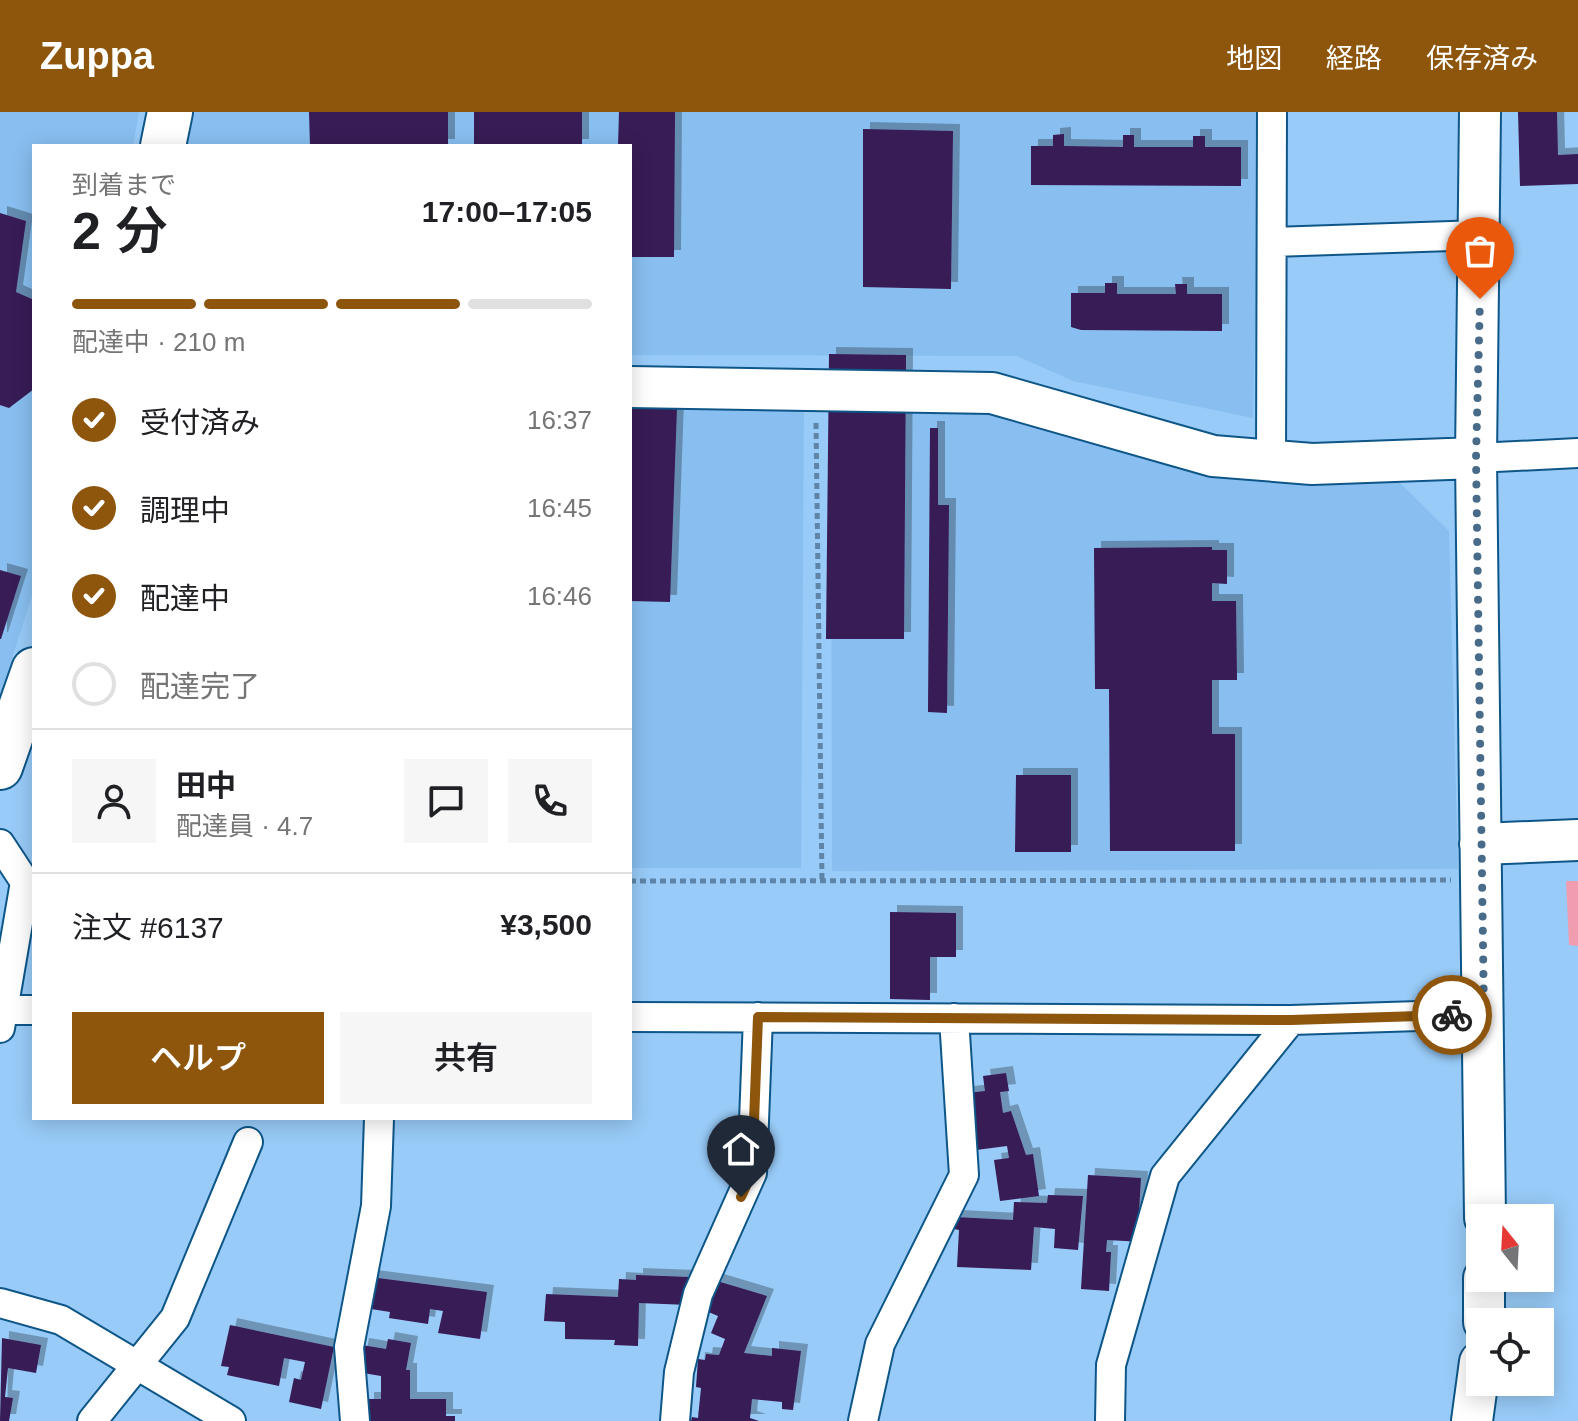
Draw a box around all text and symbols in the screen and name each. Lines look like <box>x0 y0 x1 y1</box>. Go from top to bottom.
text: Zuppa <box>40 35 154 77</box>
text: 地図 <box>1226 43 1282 74</box>
text: 経路 <box>1326 43 1382 74</box>
text: 保存済み <box>1426 43 1538 74</box>
text: 到着まで <box>72 170 176 200</box>
text: 17:00–17:05 <box>422 195 592 228</box>
text: 2 分 <box>72 202 167 260</box>
pin <box>1446 217 1514 299</box>
icon: bag <box>1458 229 1502 273</box>
text: 配達中 · 210 m <box>72 327 245 357</box>
icon: check <box>72 398 116 442</box>
text: 16:37 <box>527 405 592 435</box>
text: 受付済み <box>140 406 260 439</box>
icon: check <box>72 486 116 530</box>
text: 16:45 <box>527 493 592 523</box>
text: 調理中 <box>140 494 230 527</box>
icon: check <box>72 574 116 618</box>
text: 16:46 <box>527 581 592 611</box>
text: 配達中 <box>140 582 230 615</box>
text: 配達完了 <box>140 670 260 703</box>
button: person <box>72 759 156 843</box>
button: chat <box>404 759 488 843</box>
button: phone <box>508 759 592 843</box>
text: 田中 <box>176 769 236 802</box>
text: 配達員 · 4.7 <box>176 811 313 841</box>
text: ¥3,500 <box>500 908 592 941</box>
text: 注文 #6137 <box>72 911 224 944</box>
courier <box>1412 975 1492 1055</box>
icon: bike <box>1430 993 1474 1037</box>
button: ヘルプ <box>72 1012 324 1104</box>
button: 共有 <box>340 1012 592 1104</box>
pin <box>707 1115 775 1197</box>
icon: home <box>719 1127 763 1171</box>
north arrow <box>1466 1204 1554 1292</box>
map controls <box>1466 1204 1554 1396</box>
button: locate <box>1466 1308 1554 1396</box>

